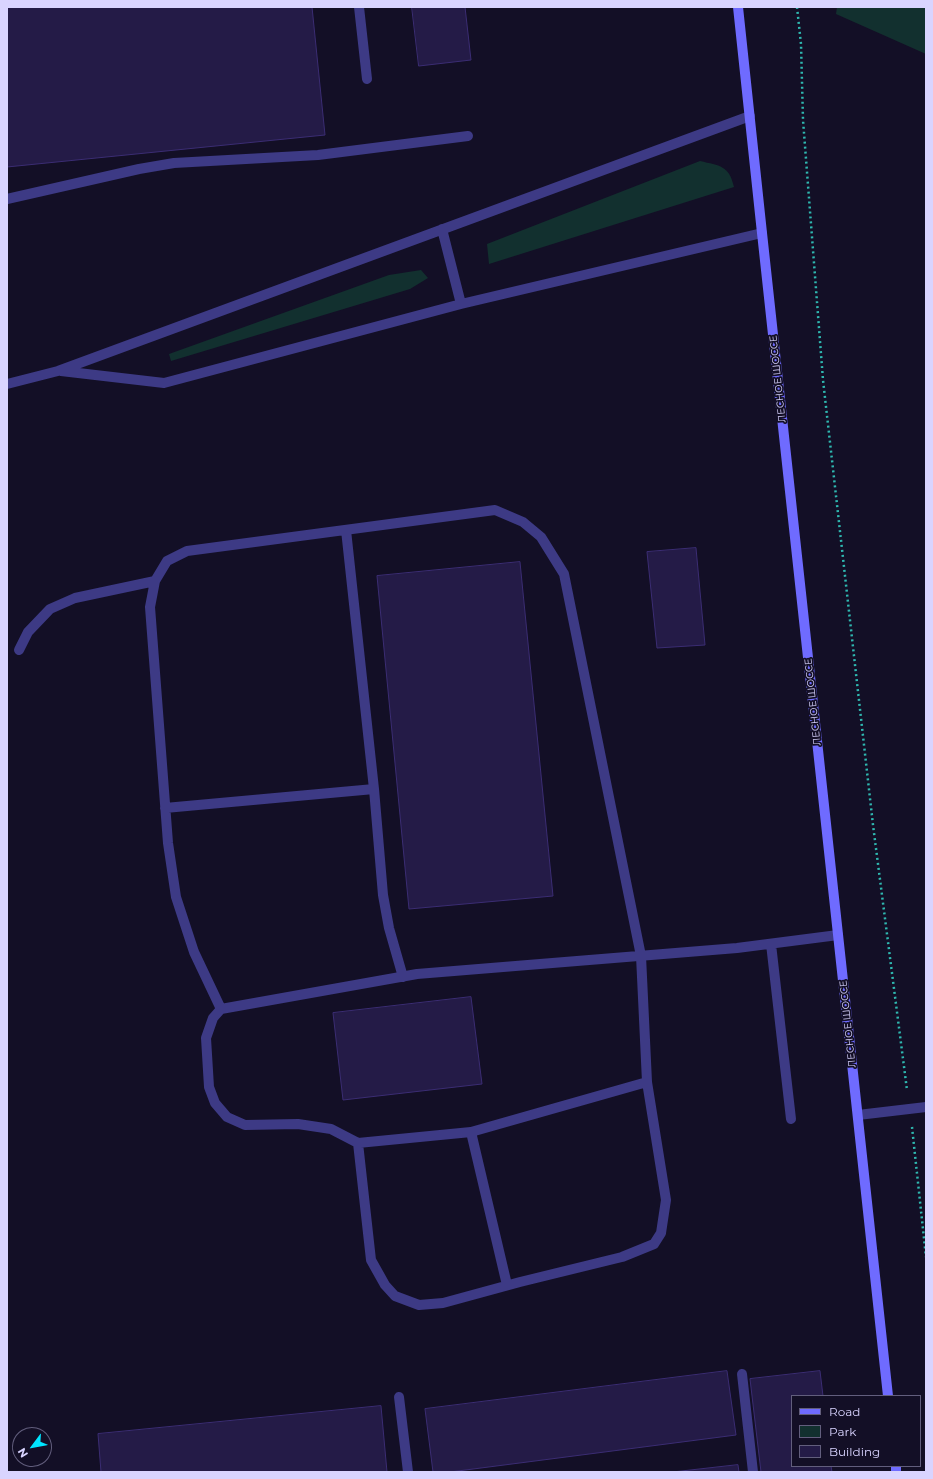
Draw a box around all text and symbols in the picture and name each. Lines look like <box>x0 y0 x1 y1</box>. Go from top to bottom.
street label: ЛЕСНОЕ ШОССЕ <box>767 335 789 423</box>
street label: ЛЕСНОЕ ШОССЕ <box>802 658 824 746</box>
street label: ЛЕСНОЕ ШОССЕ <box>837 980 859 1068</box>
legend <box>791 1395 921 1467</box>
text: Road <box>829 1404 860 1419</box>
text: Park <box>829 1424 856 1439</box>
north arrow <box>12 1427 52 1467</box>
text: Building <box>829 1444 880 1459</box>
text: N <box>14 1445 31 1460</box>

